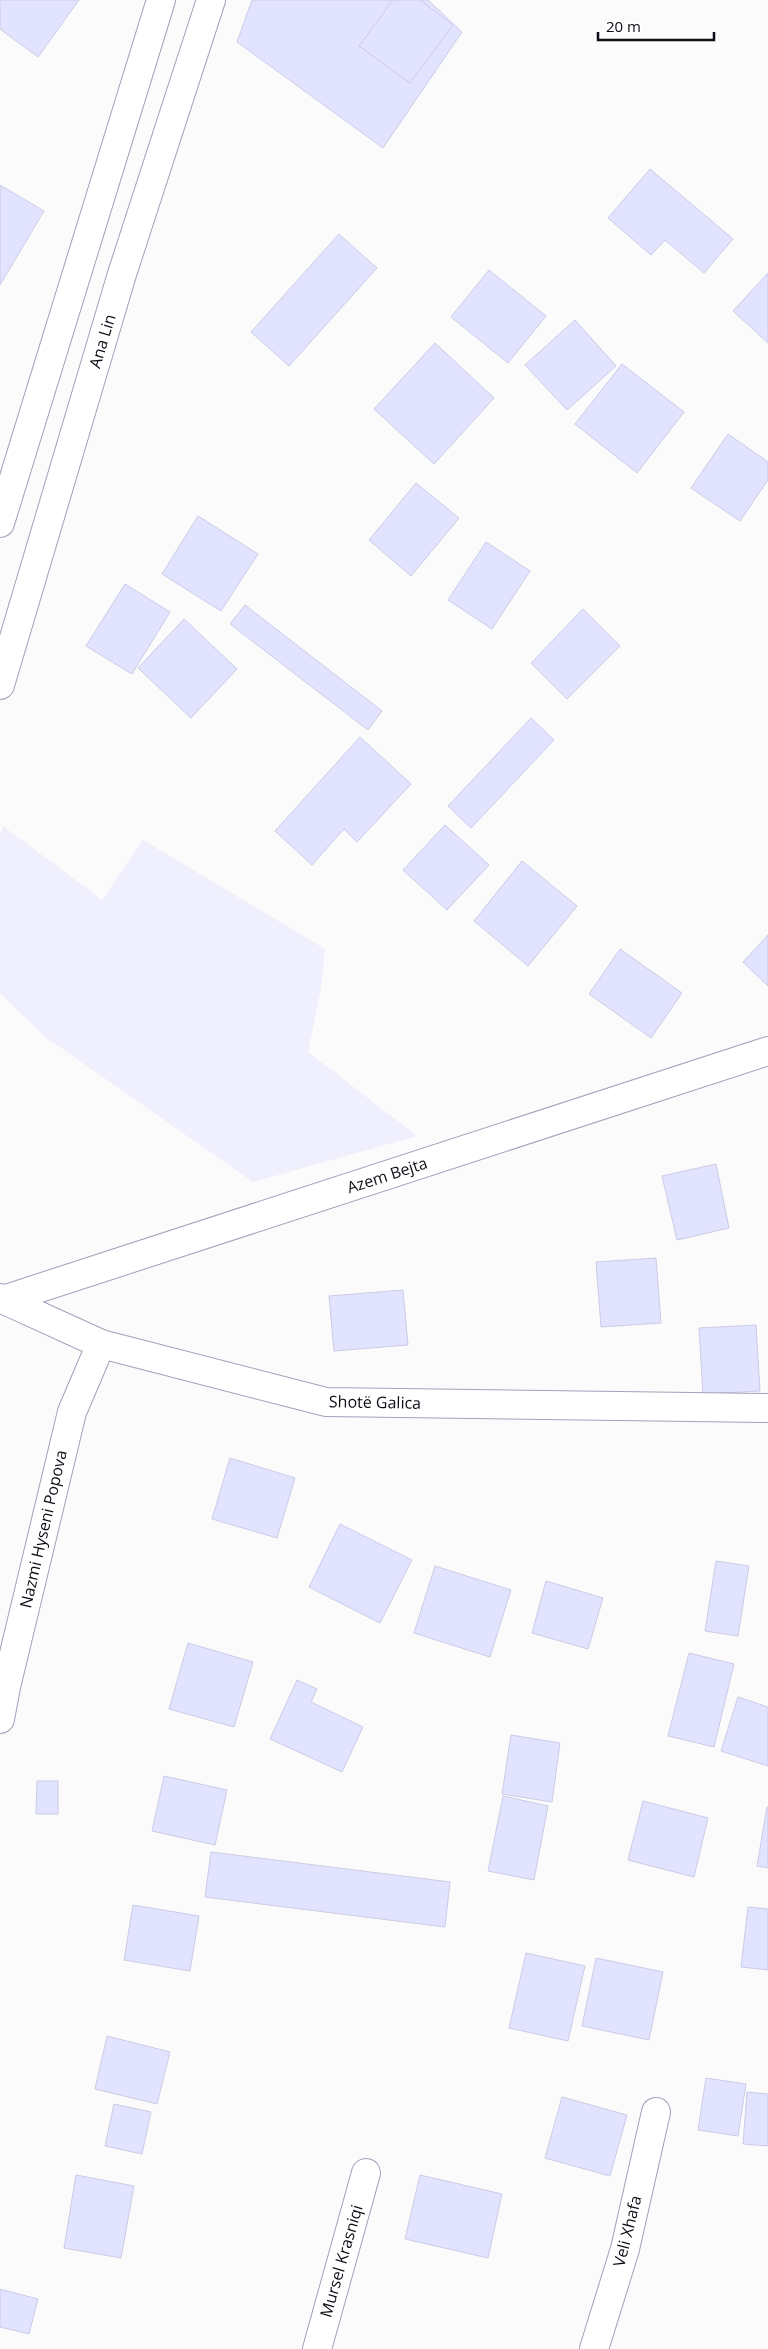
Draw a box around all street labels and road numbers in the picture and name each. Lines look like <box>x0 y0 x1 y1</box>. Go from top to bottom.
street label: Ana Lin <box>83 311 121 371</box>
street label: Azem Bejta <box>344 1152 430 1198</box>
street label: Shotë Galica <box>329 1390 421 1414</box>
street label: Nazmi Hyseni Popova <box>14 1448 72 1610</box>
street label: Veli Xhafa <box>607 2193 647 2269</box>
street label: Mursel Krasniqi <box>314 2202 368 2320</box>

